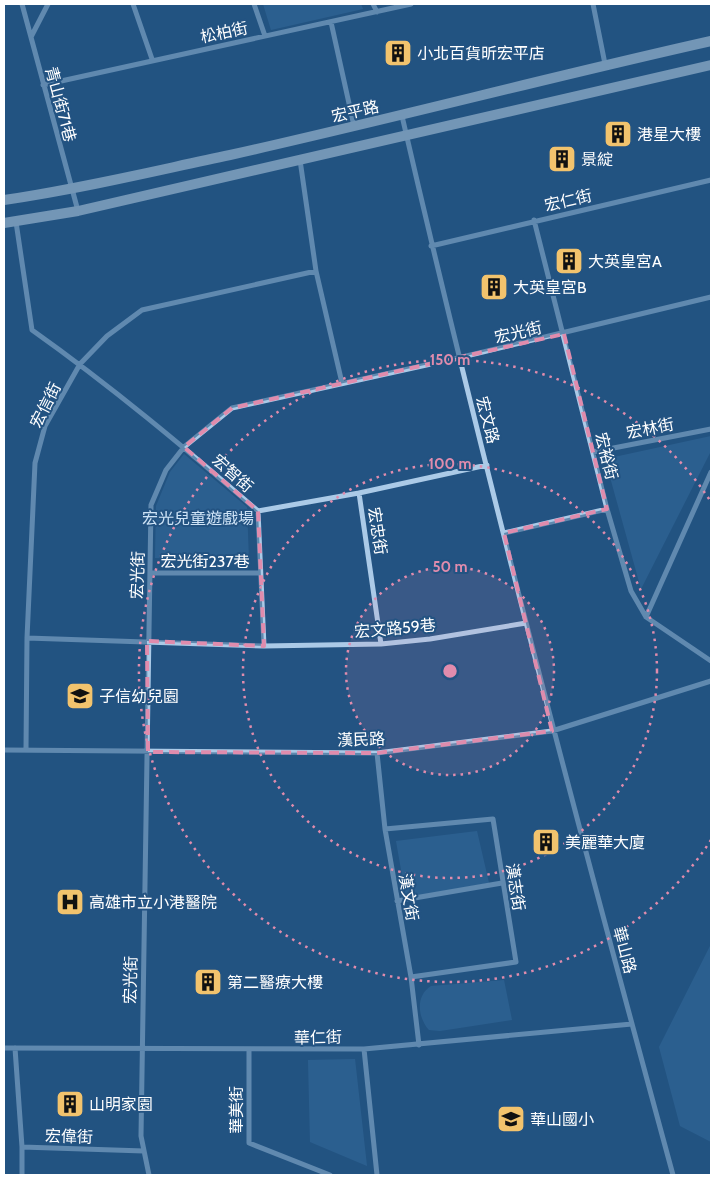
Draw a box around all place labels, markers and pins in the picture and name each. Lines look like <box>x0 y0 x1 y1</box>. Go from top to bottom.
building icon: 小北百貨昕宏平店 <box>383 38 413 68</box>
place label: 小北百貨昕宏平店 <box>417 44 545 63</box>
building icon: 港星大樓 <box>603 119 633 149</box>
place label: 港星大樓 <box>637 125 701 144</box>
building icon: 景綻 <box>547 144 577 174</box>
place label: 景綻 <box>581 150 613 169</box>
building icon: 大英皇宮A <box>554 246 584 276</box>
place label: 大英皇宮A <box>588 252 662 271</box>
building icon: 大英皇宮B <box>479 272 509 302</box>
place label: 大英皇宮B <box>513 278 587 297</box>
centre of rings <box>441 662 459 680</box>
school or university icon: 子信幼兒園 <box>65 681 95 711</box>
place label: 子信幼兒園 <box>99 687 179 706</box>
building icon: 美麗華大廈 <box>531 827 561 857</box>
place label: 美麗華大廈 <box>565 833 645 852</box>
hospital icon: 高雄市立小港醫院 <box>55 887 85 917</box>
place label: 高雄市立小港醫院 <box>89 893 217 912</box>
building icon: 第二醫療大樓 <box>193 967 223 997</box>
place label: 第二醫療大樓 <box>227 973 323 992</box>
building icon: 山明家園 <box>55 1089 85 1119</box>
place label: 山明家園 <box>89 1095 153 1114</box>
school or university icon: 華山國小 <box>496 1104 526 1134</box>
place label: 華山國小 <box>530 1110 594 1129</box>

